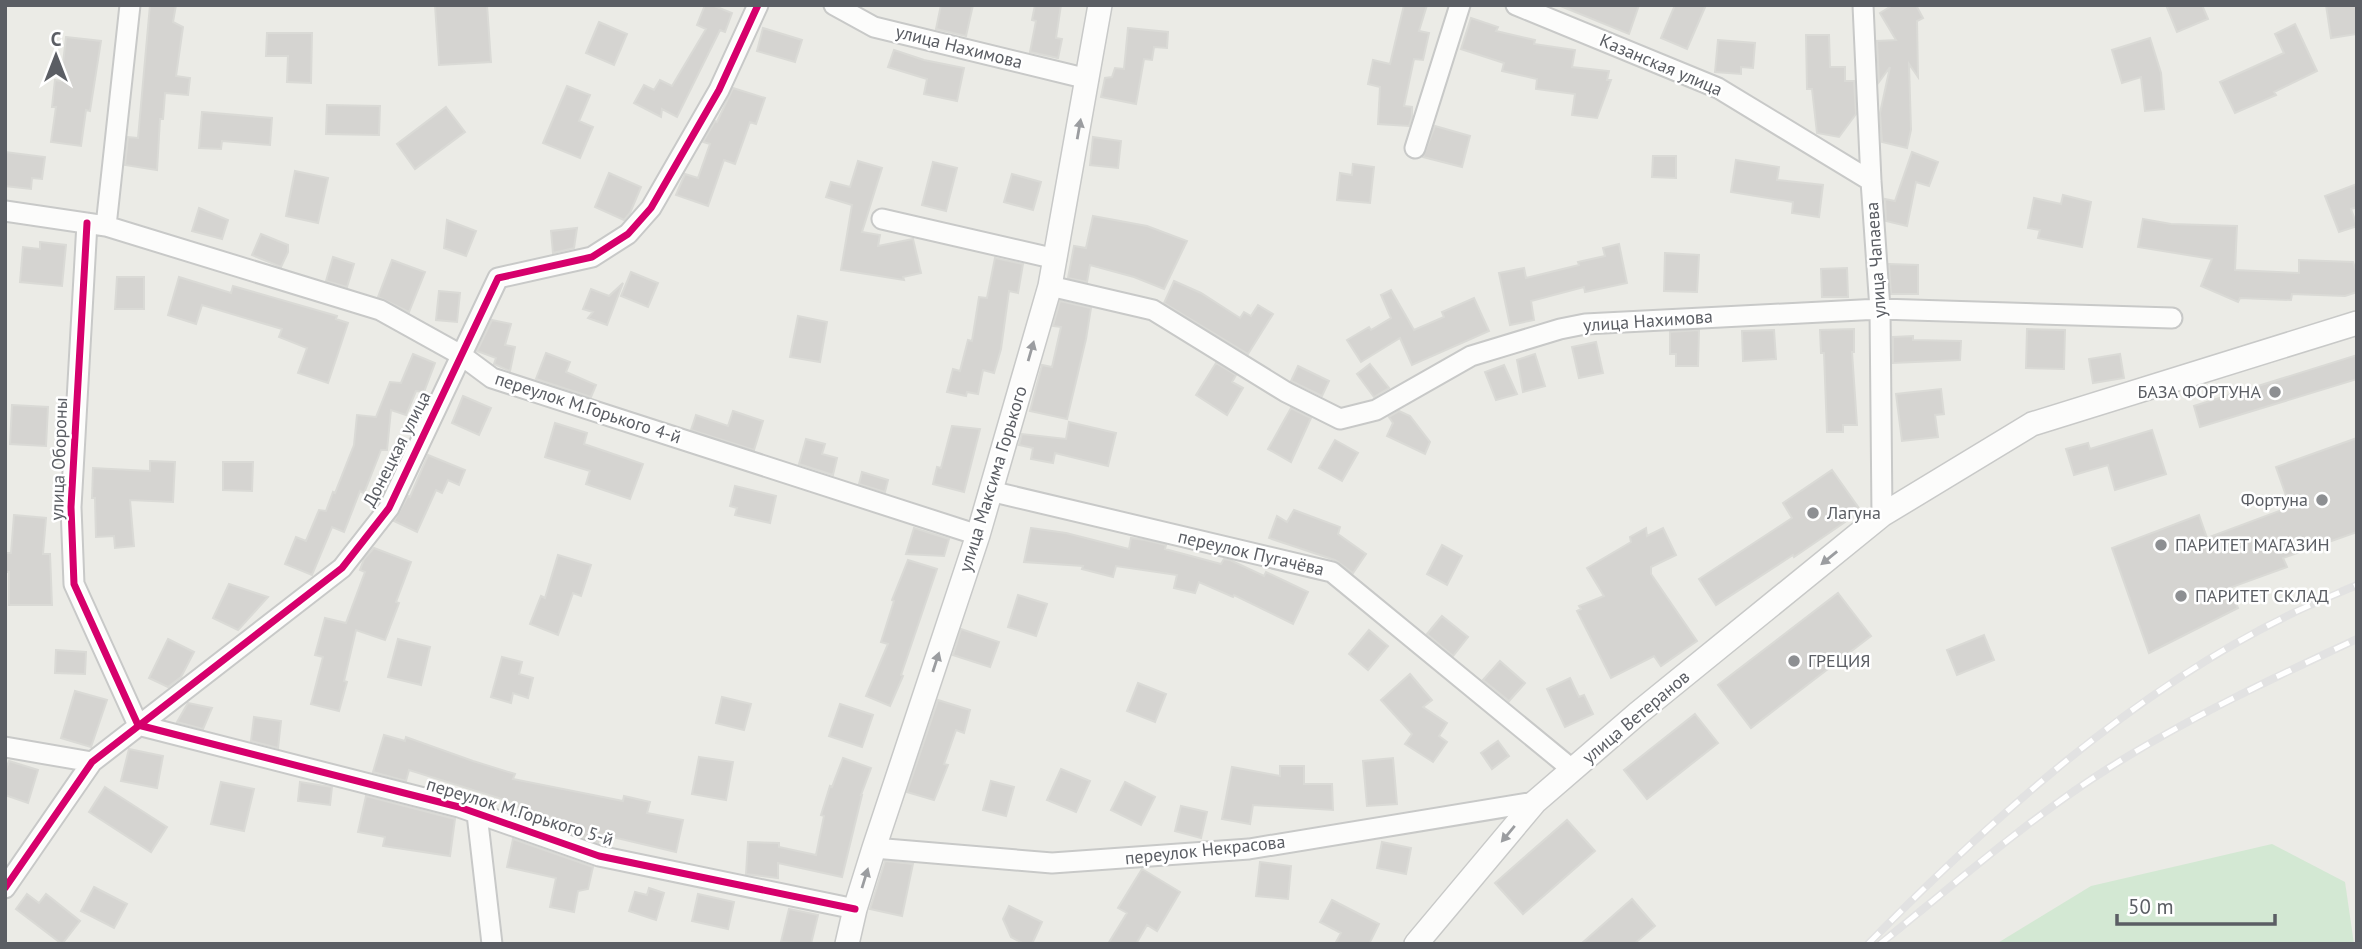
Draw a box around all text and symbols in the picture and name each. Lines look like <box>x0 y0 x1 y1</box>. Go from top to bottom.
street label: улица Нахимова <box>893 20 1025 73</box>
north arrow <box>21 21 91 91</box>
text: С <box>51 27 62 51</box>
street label: Казанская улица <box>1596 28 1726 101</box>
one-way arrow <box>1074 118 1085 140</box>
street label: улица Чапаева <box>1860 201 1891 319</box>
street label: улица Нахимова <box>1582 304 1714 337</box>
one-way arrow <box>1027 340 1037 361</box>
street label: переулок М.Горького 4-й <box>492 367 684 448</box>
place label: БАЗА ФОРТУНА <box>2137 380 2261 403</box>
street label: улица Максима Горького <box>953 383 1032 575</box>
marker: БАЗА ФОРТУНА <box>2267 384 2283 400</box>
street label: Донецкая улица <box>358 387 436 510</box>
street label: улица Обороны <box>45 397 72 521</box>
place label: Фортуна <box>2241 488 2308 511</box>
marker: Фортуна <box>2314 492 2330 508</box>
place label: Лагуна <box>1826 501 1881 524</box>
marker: Лагуна <box>1805 505 1821 521</box>
street label: переулок Пугачёва <box>1176 525 1326 581</box>
place label: ПАРИТЕТ МАГАЗИН <box>2175 533 2330 556</box>
marker: ПАРИТЕТ МАГАЗИН <box>2153 537 2169 553</box>
one-way arrow <box>1820 551 1838 566</box>
place label: ПАРИТЕТ СКЛАД <box>2195 584 2329 607</box>
marker: ПАРИТЕТ СКЛАД <box>2173 588 2189 604</box>
place label: ГРЕЦИЯ <box>1808 649 1871 672</box>
one-way arrow <box>931 651 942 672</box>
marker: ГРЕЦИЯ <box>1786 653 1802 669</box>
street label: улица Ветеранов <box>1577 665 1694 768</box>
street label: переулок М.Горького 5-й <box>424 772 616 851</box>
one-way arrow <box>1501 825 1516 842</box>
street label: переулок Некрасова <box>1124 830 1286 869</box>
one-way arrow <box>860 867 870 888</box>
scale bar <box>2117 883 2274 927</box>
text: 50 m <box>2128 893 2174 920</box>

